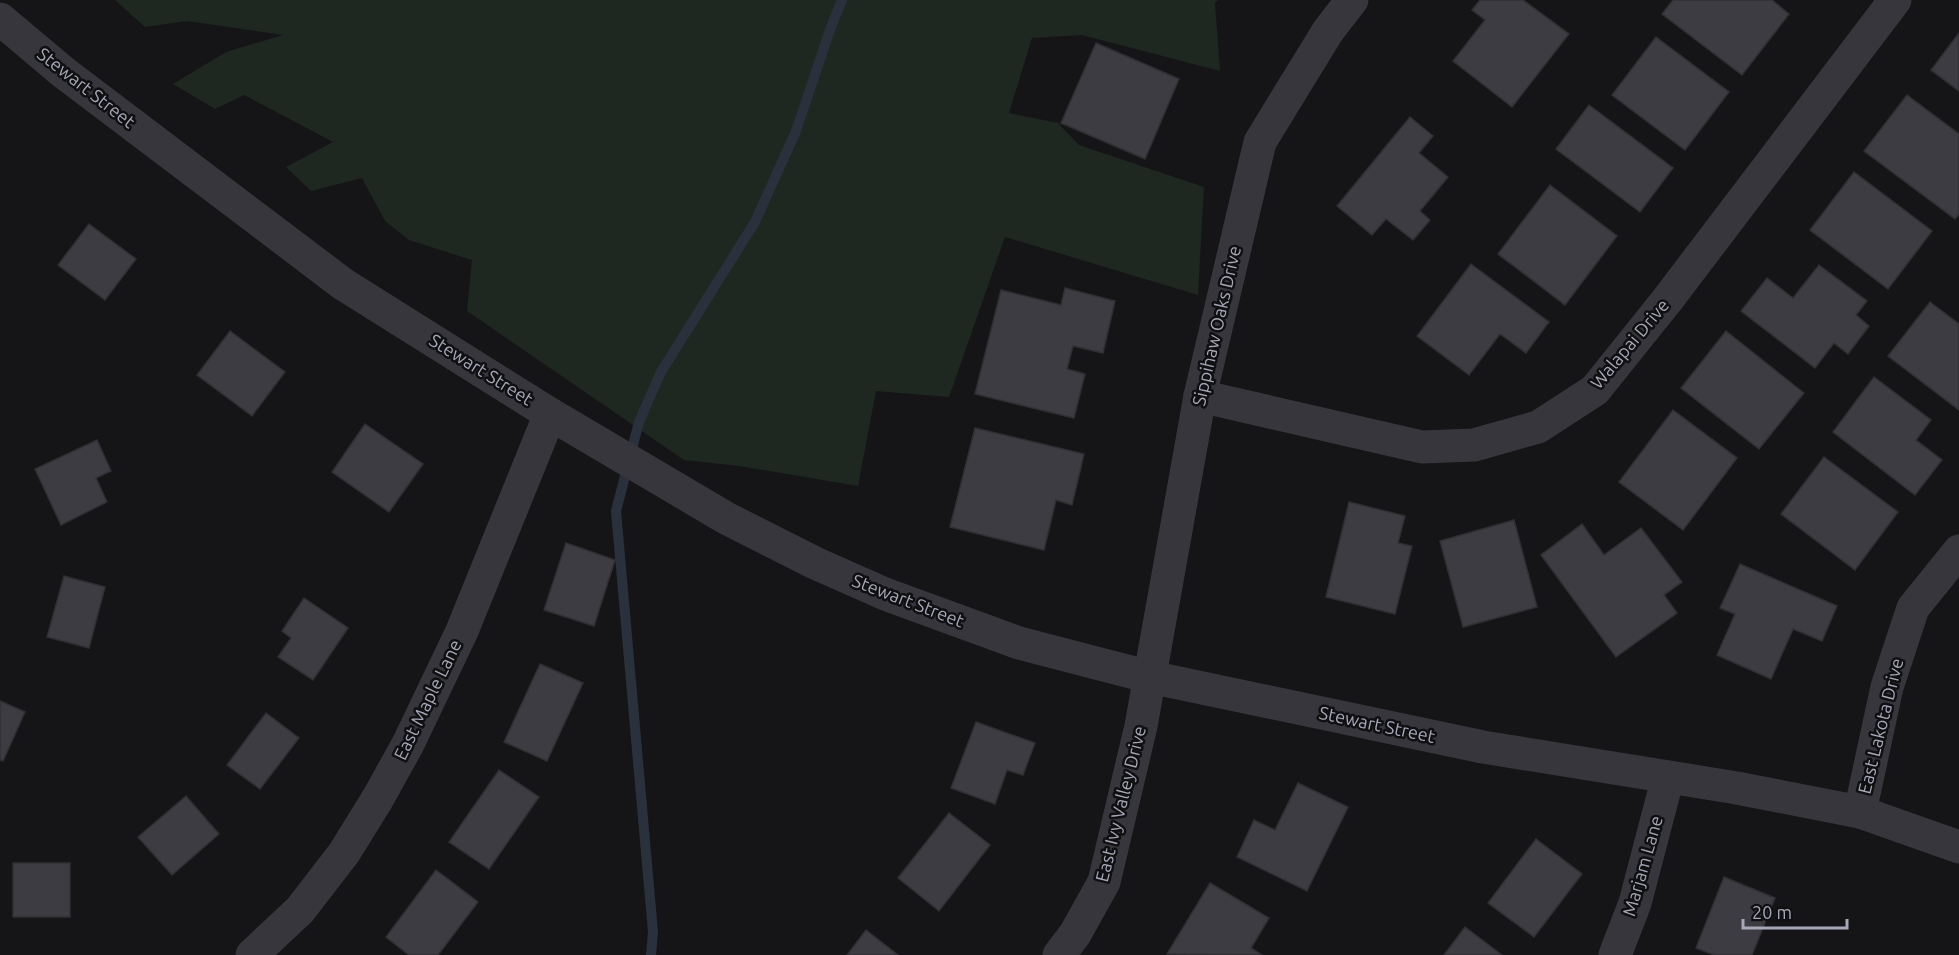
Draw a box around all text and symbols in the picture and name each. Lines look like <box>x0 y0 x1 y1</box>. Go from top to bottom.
street label: Stewart Street <box>34 43 139 131</box>
street label: Sippihaw Oaks Drive <box>1188 244 1244 408</box>
street label: Walapai Drive <box>1586 295 1672 392</box>
street label: Stewart Street <box>426 329 537 409</box>
street label: Stewart Street <box>850 570 967 631</box>
street label: East Maple Lane <box>389 636 465 763</box>
street label: East Lakota Drive <box>1854 656 1907 796</box>
street label: Stewart Street <box>1317 702 1437 746</box>
street label: East Ivy Valley Drive <box>1091 724 1149 884</box>
street label: Marjam Lane <box>1618 813 1666 918</box>
scale bar <box>1743 892 1846 930</box>
text: 20 m <box>1752 902 1792 922</box>

